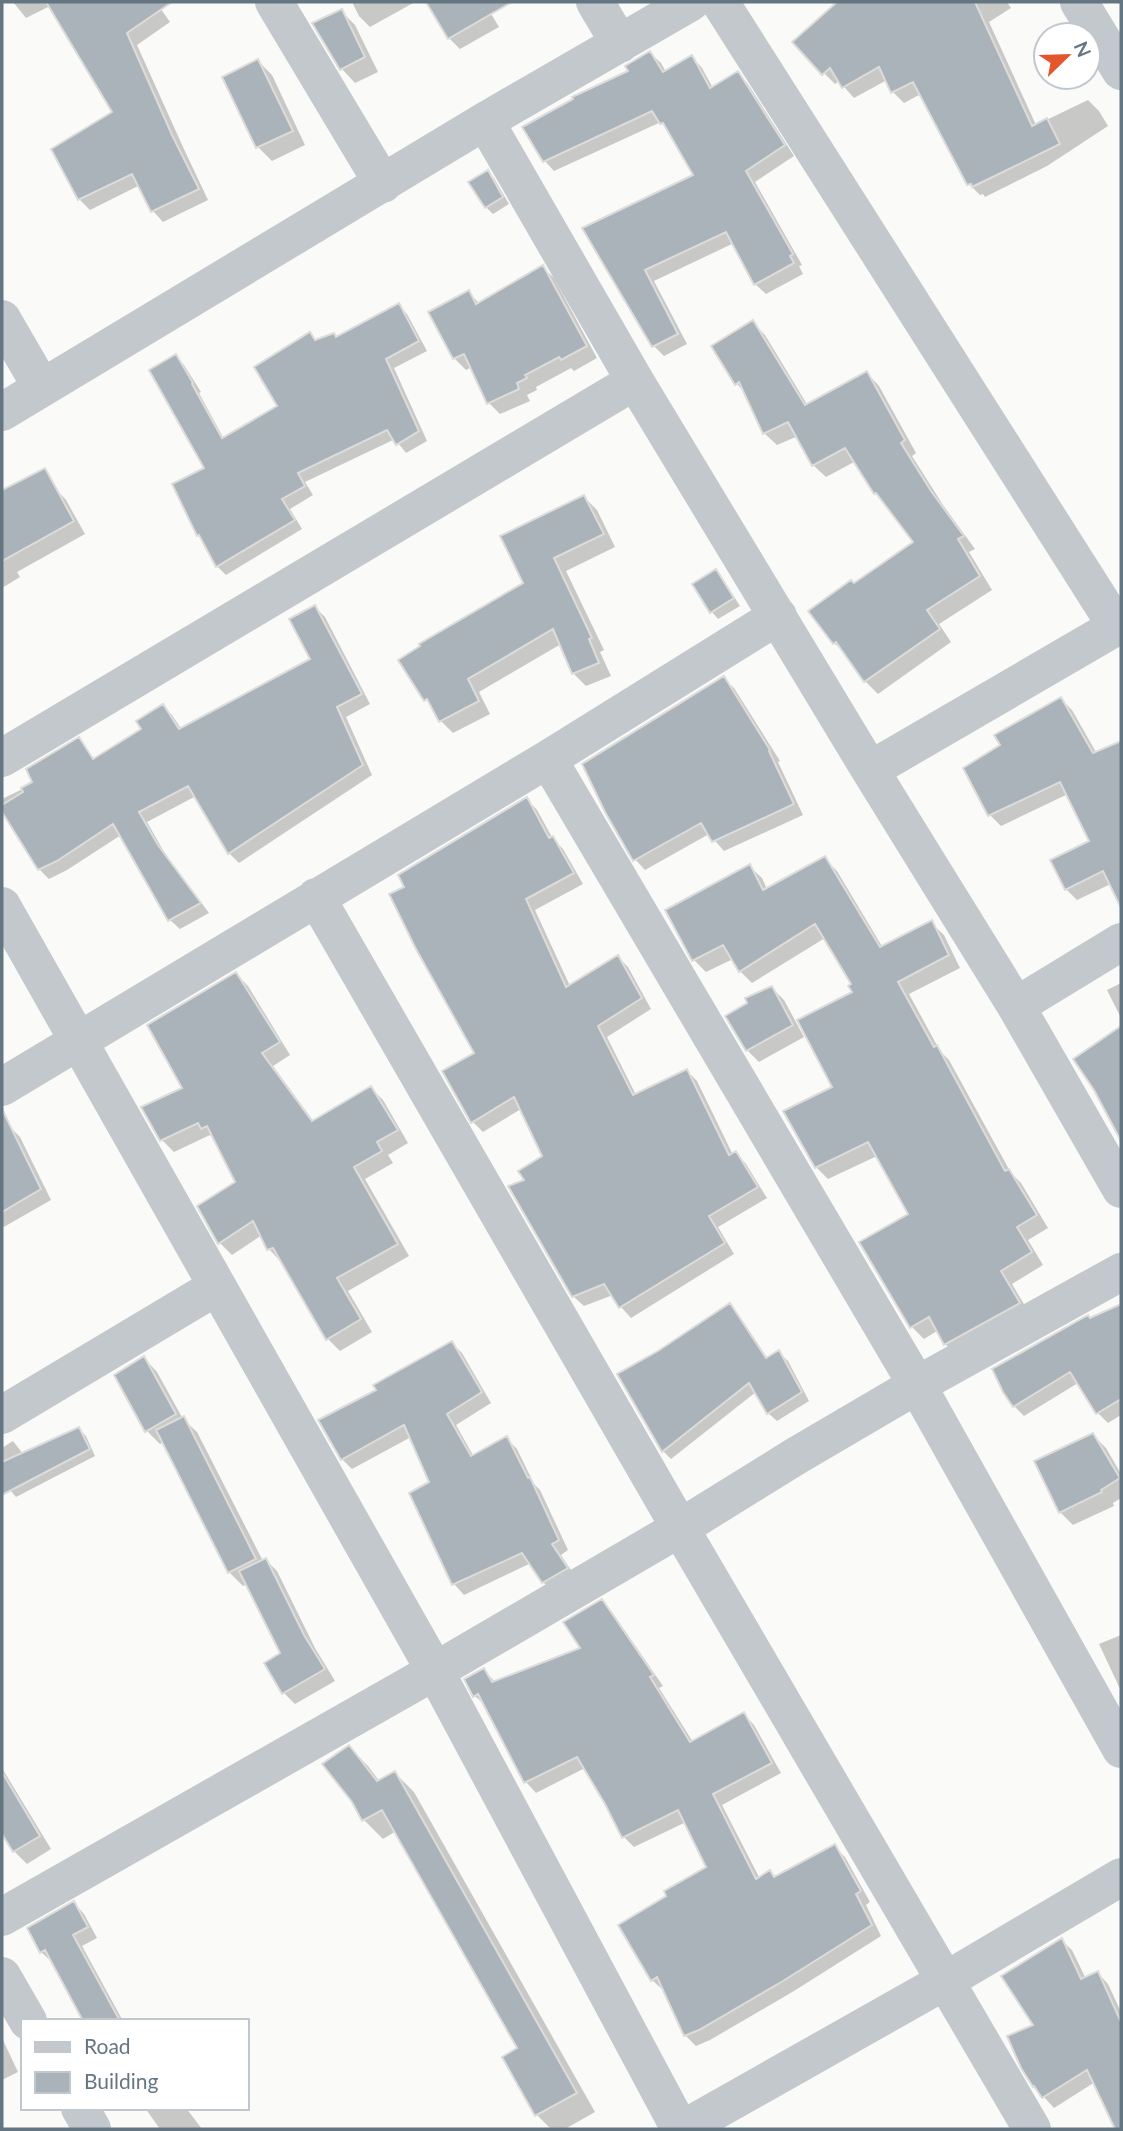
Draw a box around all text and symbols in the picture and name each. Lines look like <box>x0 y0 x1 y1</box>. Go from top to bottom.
north arrow <box>1032 21 1102 91</box>
text: N <box>1070 38 1097 60</box>
legend <box>21 2019 248 2110</box>
text: Road <box>84 2033 131 2058</box>
text: Building <box>84 2068 159 2093</box>

